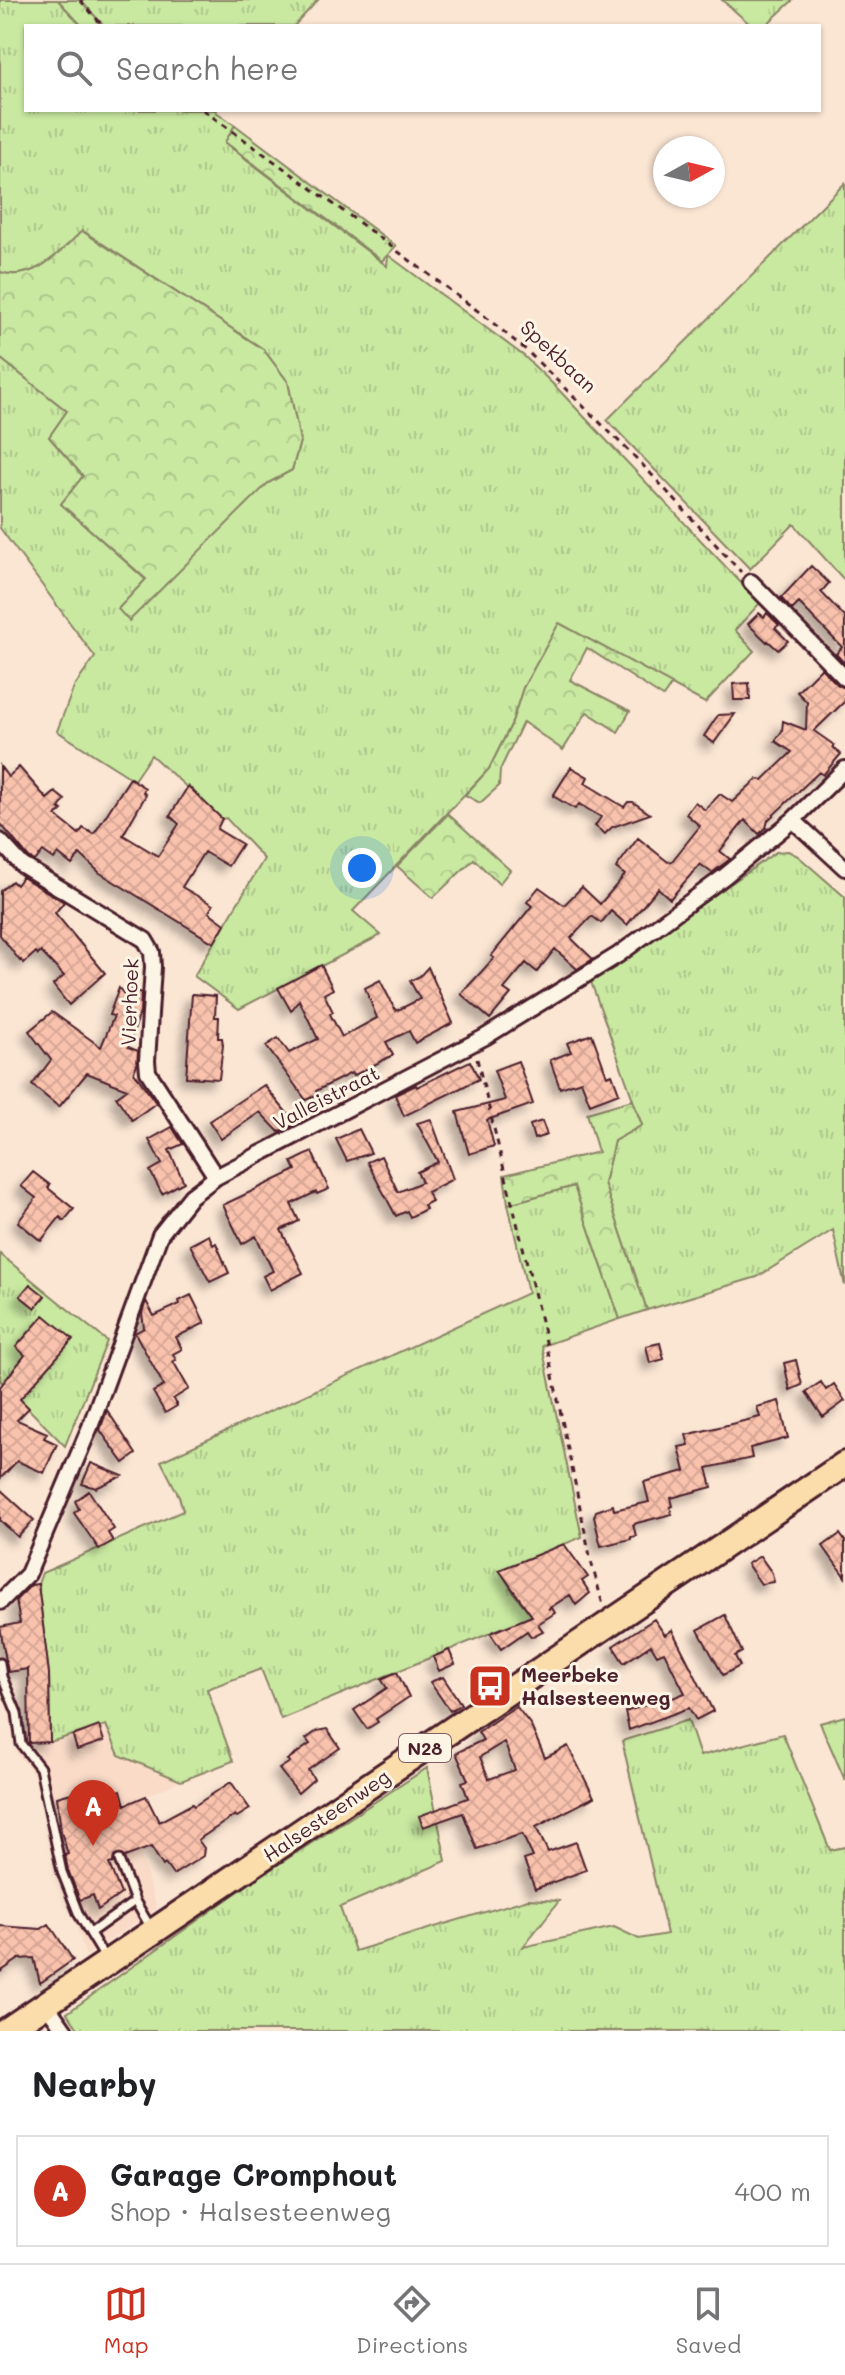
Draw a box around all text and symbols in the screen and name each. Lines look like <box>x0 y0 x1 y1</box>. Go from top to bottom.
search box <box>24 24 821 112</box>
icon: search <box>52 46 96 90</box>
text: Search here <box>116 48 299 88</box>
north arrow <box>653 136 725 208</box>
street label: Spekbaan <box>515 314 603 398</box>
your location <box>342 848 382 888</box>
street label: Vierhoek <box>114 958 144 1046</box>
street label: Valleistraat <box>268 1059 384 1135</box>
place label: Meerbeke Halsesteenweg <box>521 1661 670 1710</box>
bus stop icon: Meerbeke Halsesteenweg <box>466 1662 514 1710</box>
road number: N28 <box>399 1734 451 1762</box>
street label: Halsesteenweg <box>258 1763 394 1867</box>
pin: A <box>67 1780 119 1846</box>
text: Nearby <box>32 2061 157 2106</box>
text: Garage Cromphout <box>110 2154 397 2194</box>
text: A <box>51 2174 69 2208</box>
text: 400 m <box>735 2174 811 2208</box>
text: Shop · Halsesteenweg <box>110 2194 391 2228</box>
tab: Map <box>104 2282 149 2359</box>
tab: Directions <box>356 2282 468 2359</box>
tab: Saved <box>676 2282 741 2359</box>

